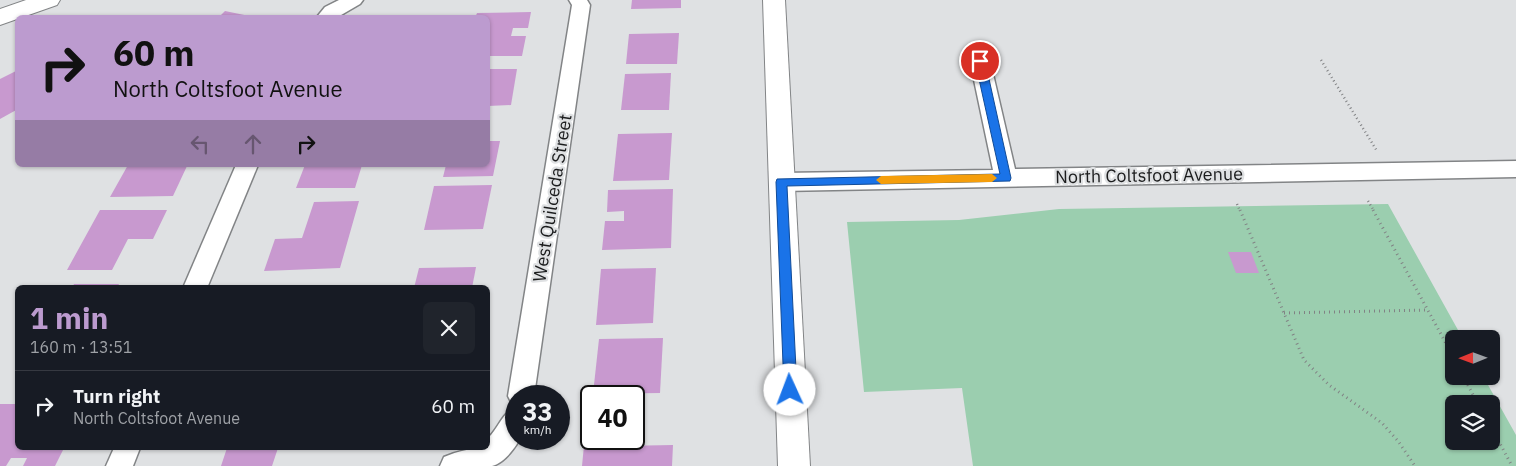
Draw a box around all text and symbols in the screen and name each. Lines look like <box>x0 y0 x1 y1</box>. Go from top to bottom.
text: 60 m <box>113 30 195 76</box>
icon: right <box>30 35 95 100</box>
pin <box>959 40 1001 82</box>
icon: arrive <box>966 47 994 75</box>
text: North Coltsfoot Avenue <box>113 74 343 103</box>
street label: West Quilceda Street <box>527 112 577 284</box>
icon: left <box>186 130 214 158</box>
icon: ahead <box>239 130 267 158</box>
icon: right <box>292 130 320 158</box>
street label: North Coltsfoot Avenue <box>1055 162 1243 188</box>
text: 1 min <box>30 298 108 337</box>
button: close <box>423 302 475 354</box>
north arrow <box>1445 330 1500 385</box>
map controls <box>1445 330 1500 450</box>
text: 160 m · 13:51 <box>30 337 132 357</box>
position arrow <box>763 363 815 415</box>
text: Turn right <box>73 384 160 408</box>
speed limit sign: 40 <box>580 385 645 450</box>
icon: right <box>30 392 58 420</box>
text: 60 m <box>431 394 475 418</box>
text: 33 <box>522 395 553 428</box>
button: layers <box>1445 395 1500 450</box>
text: North Coltsfoot Avenue <box>73 408 240 428</box>
text: km/h <box>523 422 552 437</box>

